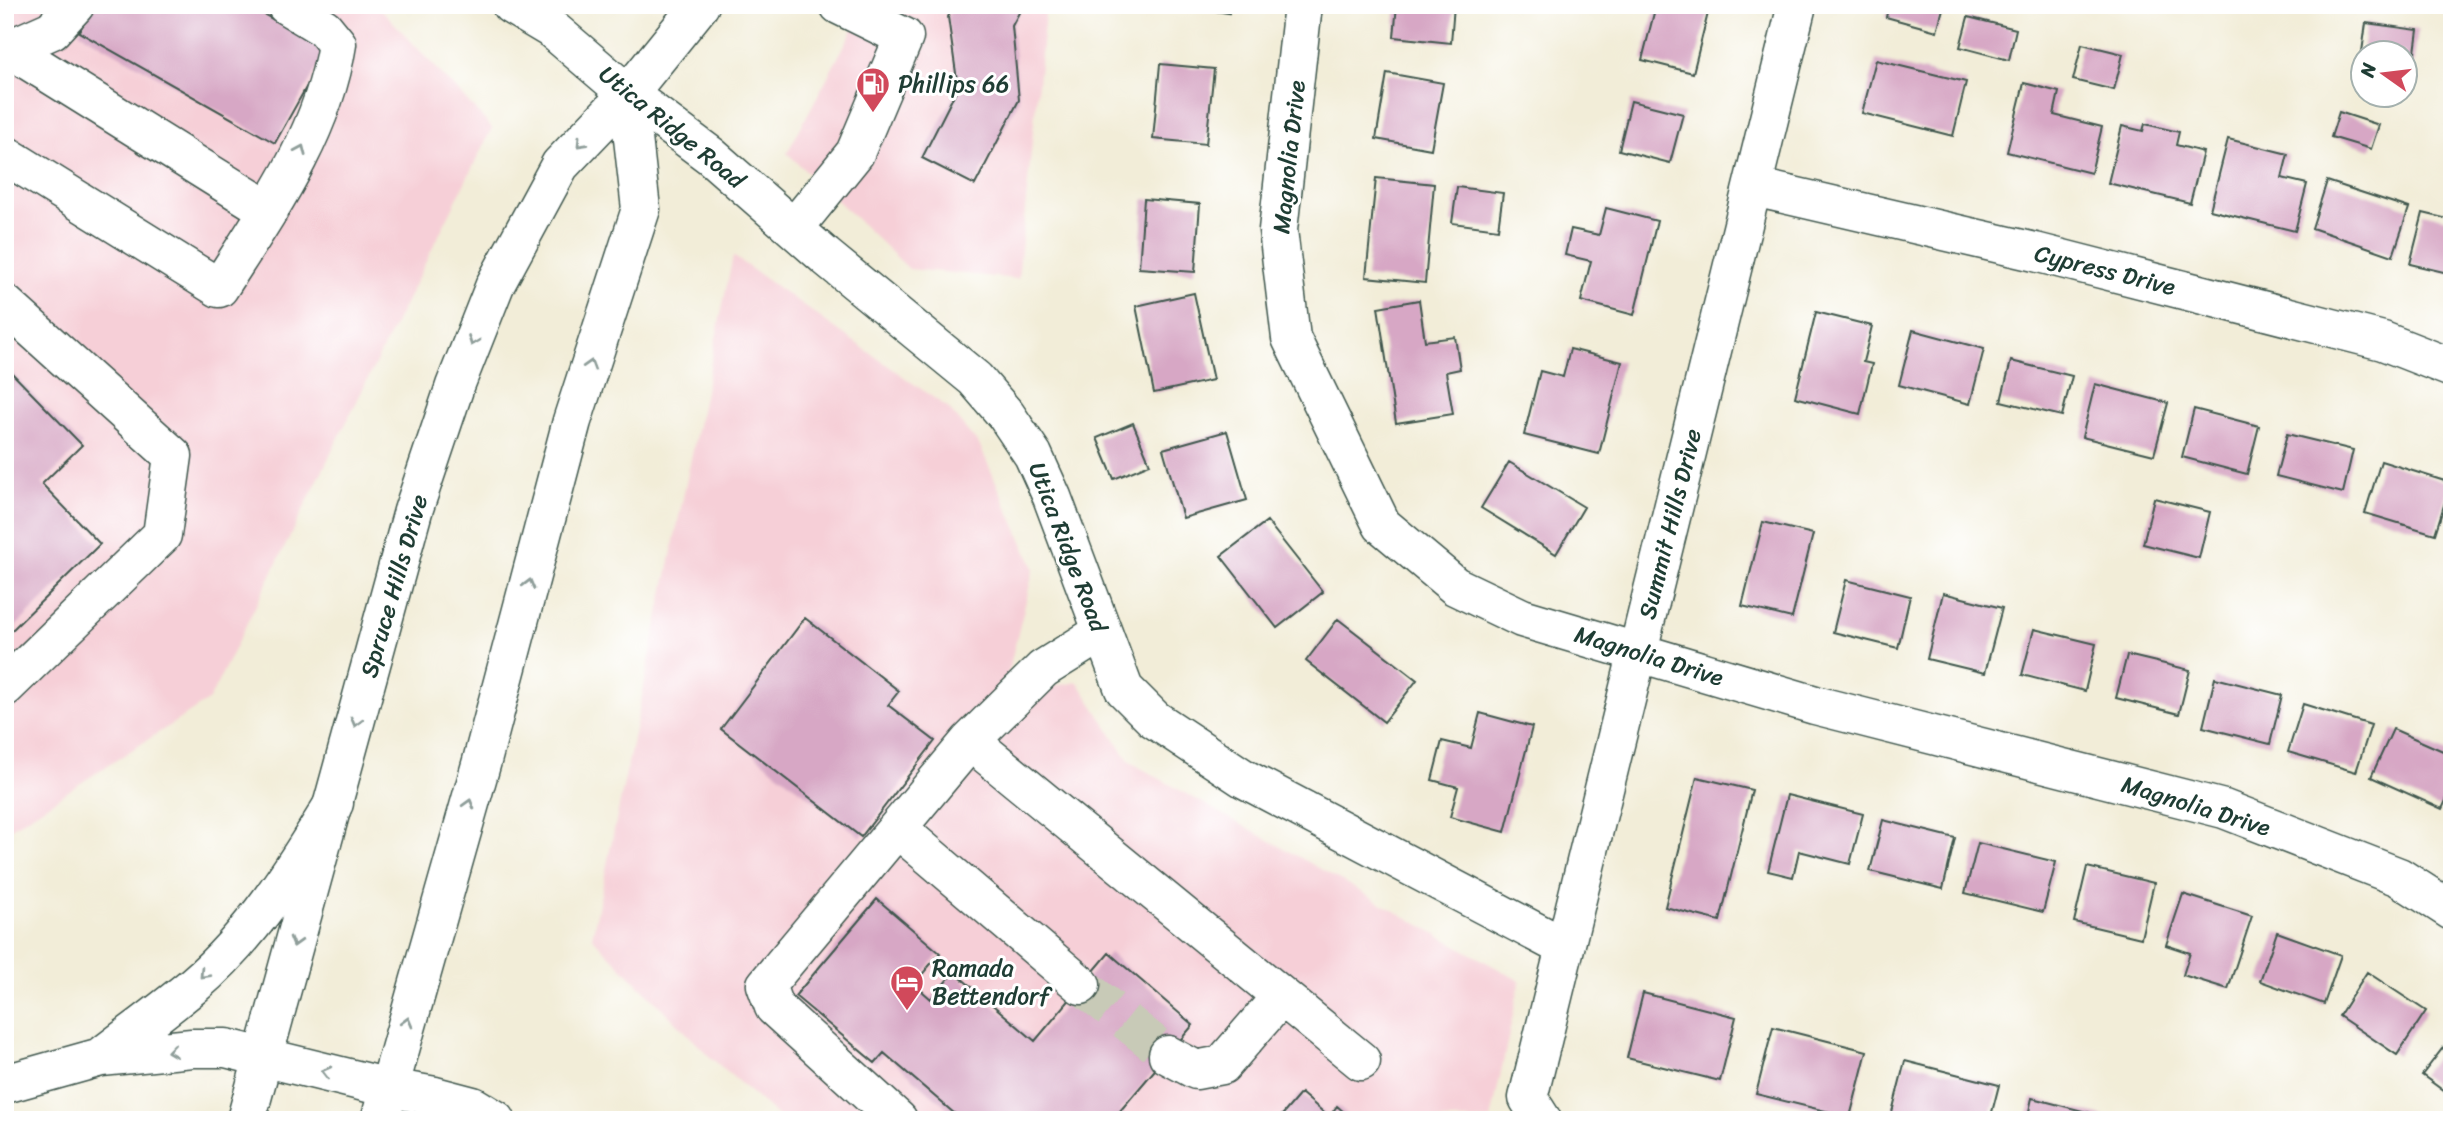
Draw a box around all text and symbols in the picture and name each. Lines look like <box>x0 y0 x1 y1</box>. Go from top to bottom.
north arrow <box>2348 38 2418 108</box>
street label: Utica Ridge Road <box>589 54 756 201</box>
text: N <box>2350 59 2386 81</box>
place label: Phillips 66 <box>898 63 1009 105</box>
fuel station icon: Phillips 66 <box>854 65 892 114</box>
street label: Magnolia Drive <box>1260 78 1318 236</box>
one-way arrow <box>577 135 590 148</box>
one-way arrow <box>293 145 307 157</box>
street label: Cypress Drive <box>2030 232 2180 308</box>
one-way arrow <box>467 335 481 347</box>
one-way arrow <box>581 359 596 371</box>
street label: Summit Hills Drive <box>1626 424 1714 624</box>
street label: Utica Ridge Road <box>1016 456 1120 639</box>
street label: Spruce Hills Drive <box>348 490 440 682</box>
one-way arrow <box>521 578 535 590</box>
street label: Magnolia Drive <box>1569 613 1729 699</box>
one-way arrow <box>350 716 364 728</box>
street label: Magnolia Drive <box>2116 763 2276 849</box>
one-way arrow <box>461 798 476 810</box>
one-way arrow <box>289 935 304 947</box>
place label: Ramada Bettendorf <box>932 947 1053 1017</box>
hotel icon: Ramada Bettendorf <box>888 963 926 1012</box>
one-way arrow <box>200 966 212 979</box>
one-way arrow <box>399 1017 413 1029</box>
one-way arrow <box>166 1043 178 1058</box>
one-way arrow <box>320 1066 332 1080</box>

